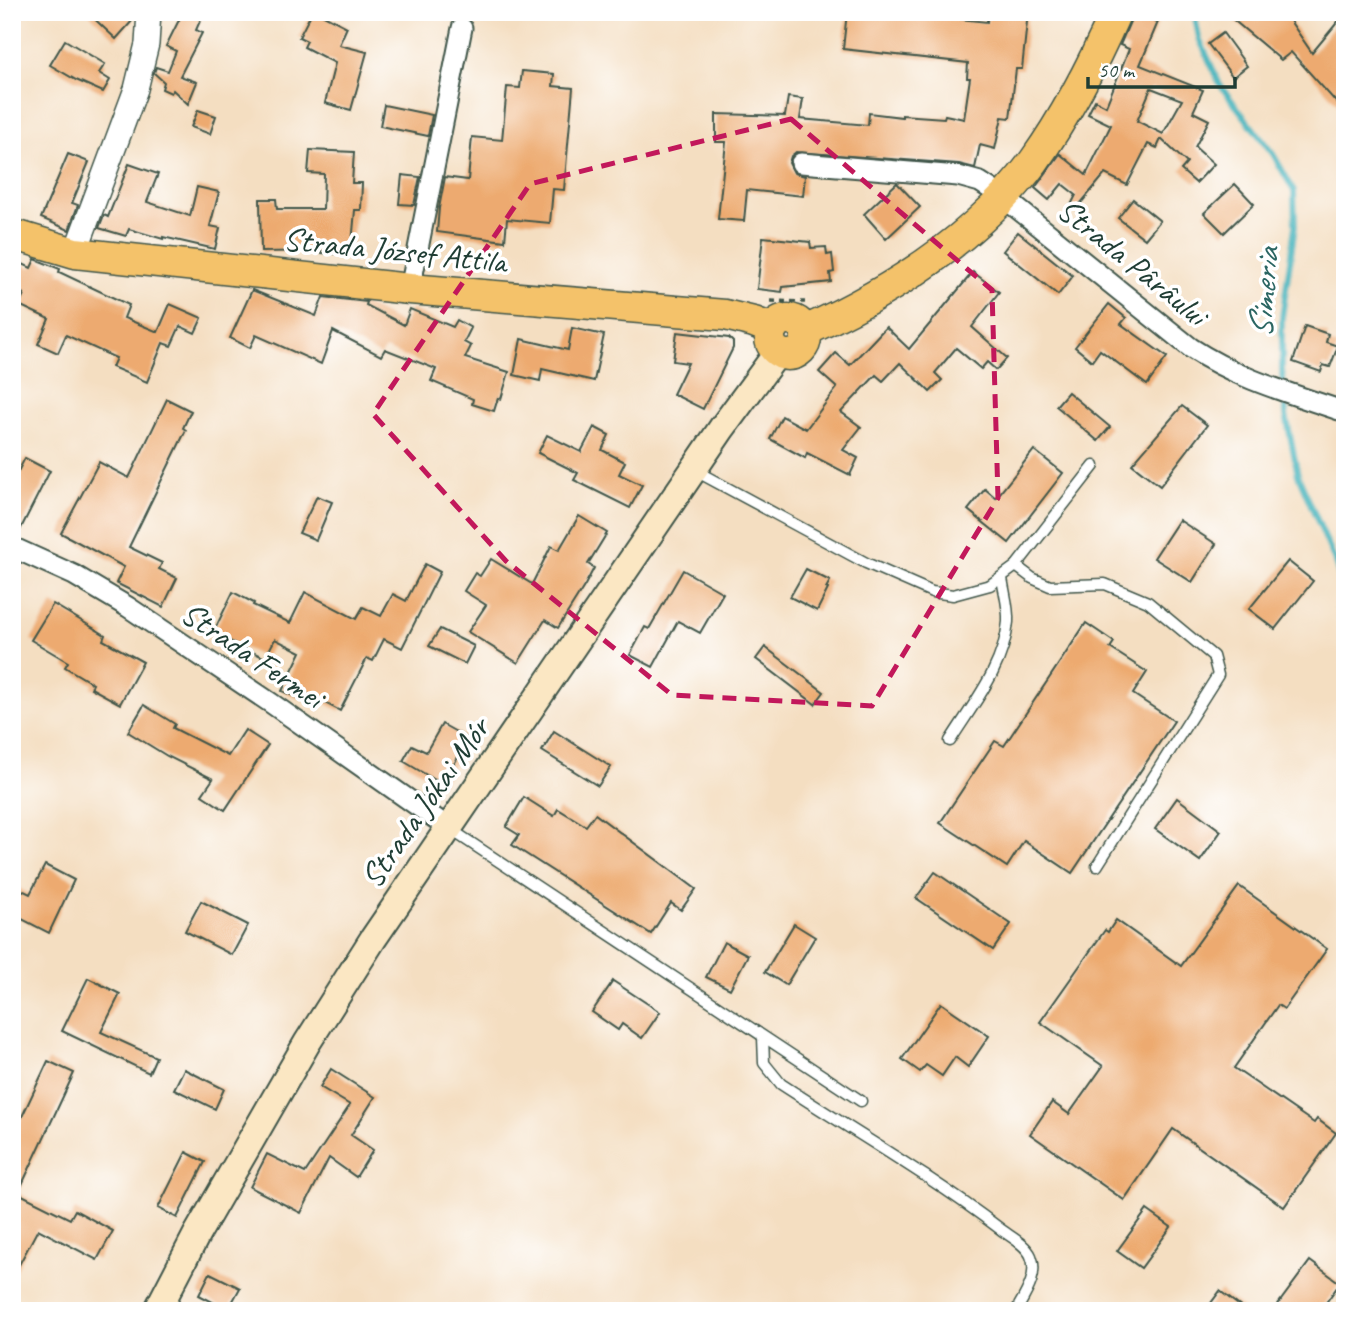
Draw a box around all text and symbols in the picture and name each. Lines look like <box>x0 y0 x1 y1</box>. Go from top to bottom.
scale bar <box>1088 46 1234 90</box>
text: 50 m <box>1098 57 1136 83</box>
street label: Strada Pârâului <box>1049 189 1219 337</box>
street label: Strada József Attila <box>282 217 511 283</box>
water label: Simeria <box>1237 243 1290 340</box>
street label: Strada Fermei <box>173 592 335 720</box>
street label: Strada Jókai Mór <box>351 707 501 896</box>

